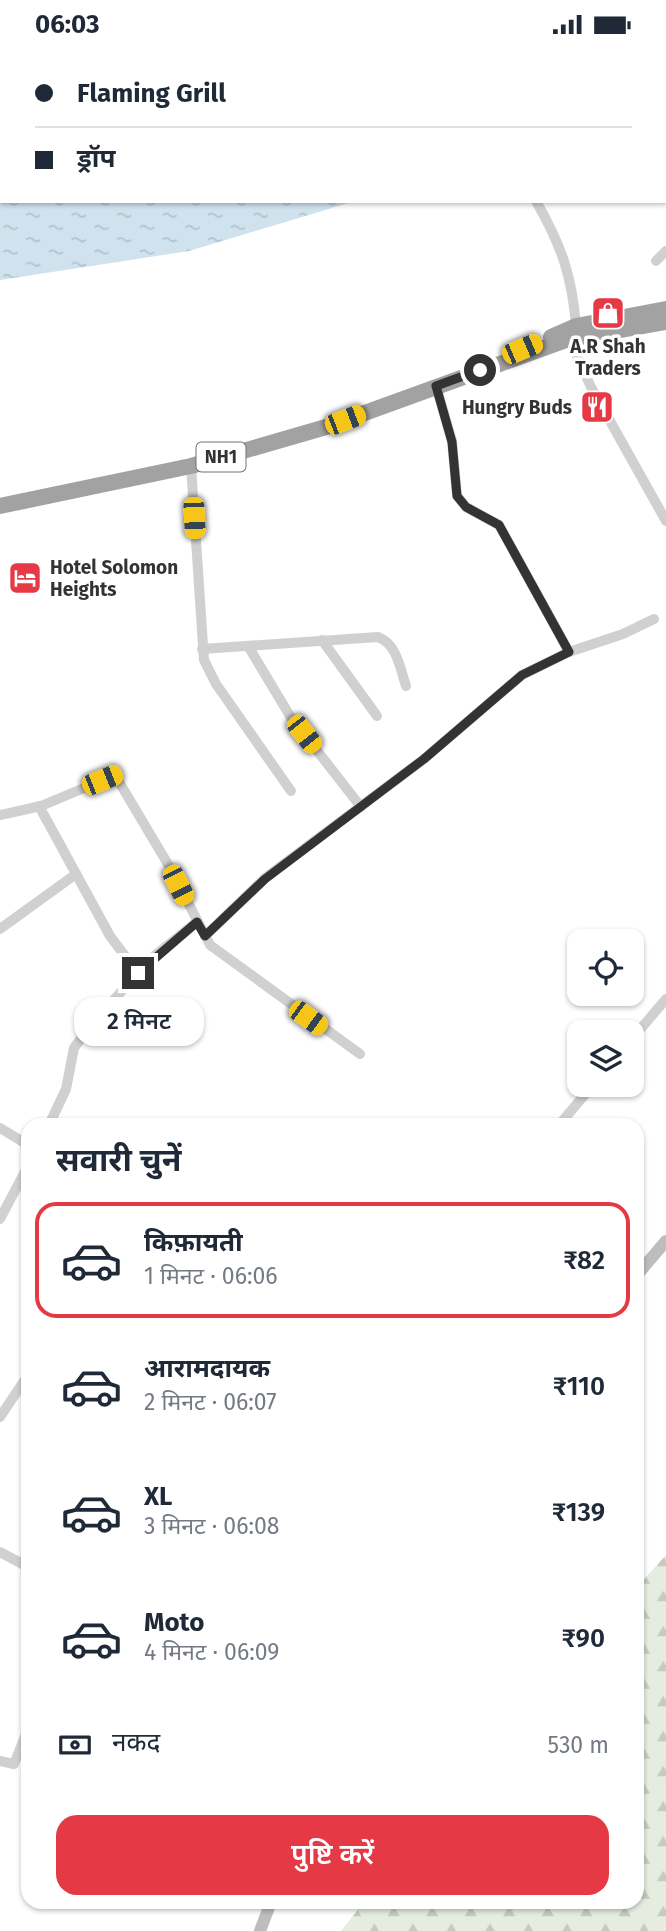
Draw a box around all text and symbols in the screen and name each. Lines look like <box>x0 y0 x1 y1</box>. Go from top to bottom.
text: 06:03 <box>35 9 100 40</box>
text: Flaming Grill <box>77 78 226 109</box>
text: ड्रॉप <box>77 143 115 174</box>
shop icon: A.R Shah Traders <box>589 294 627 332</box>
car <box>499 331 546 367</box>
place label: A.R Shah Traders <box>569 335 646 380</box>
route start <box>464 354 496 386</box>
restaurant icon: Hungry Buds <box>578 388 616 426</box>
place label: Hungry Buds <box>462 396 572 419</box>
car <box>322 403 369 437</box>
road number: NH1 <box>196 443 246 471</box>
car <box>183 496 206 540</box>
place label: Hotel Solomon Heights <box>50 556 178 601</box>
hotel icon: Hotel Solomon Heights <box>6 559 44 597</box>
car <box>283 711 326 757</box>
car <box>79 762 126 798</box>
car <box>160 862 197 908</box>
map controls <box>567 929 644 1097</box>
button: locate <box>567 929 644 1006</box>
route end <box>122 957 154 989</box>
callout: 2 मिनट <box>73 997 203 1047</box>
car <box>285 997 332 1039</box>
text: 2 मिनट <box>107 1007 171 1035</box>
button: layers <box>567 1020 644 1097</box>
text: सवारी चुनें <box>56 1141 181 1179</box>
text: किफ़ायती <box>144 1227 243 1258</box>
icon: car <box>60 1229 123 1292</box>
text: ₹82 <box>563 1245 605 1276</box>
text: 1 मिनट · 06:06 <box>144 1262 278 1290</box>
text: आरामदायक <box>144 1353 270 1384</box>
icon: car <box>60 1355 123 1418</box>
text: ₹110 <box>553 1371 605 1402</box>
text: 2 मिनट · 06:07 <box>144 1388 276 1416</box>
icon: car <box>60 1481 123 1544</box>
text: XL <box>144 1481 172 1512</box>
text: ₹139 <box>552 1497 605 1528</box>
text: 3 मिनट · 06:08 <box>144 1512 279 1540</box>
icon: car <box>60 1607 123 1670</box>
text: Moto <box>144 1607 204 1638</box>
text: ₹90 <box>562 1623 605 1654</box>
text: 4 मिनट · 06:09 <box>144 1638 279 1666</box>
icon: cash <box>56 1726 94 1764</box>
text: नकद <box>112 1727 160 1758</box>
text: 530 m <box>548 1731 609 1759</box>
button: पुष्टि करें <box>56 1815 609 1895</box>

